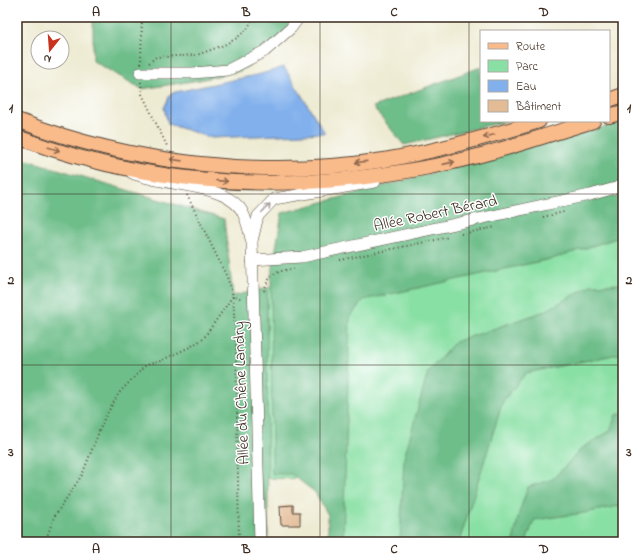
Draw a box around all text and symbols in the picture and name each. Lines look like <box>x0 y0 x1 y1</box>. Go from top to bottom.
text: A <box>92 3 100 22</box>
text: B <box>241 3 251 22</box>
text: C <box>390 3 398 22</box>
text: D <box>538 3 549 22</box>
north arrow <box>30 30 70 70</box>
legend <box>480 30 610 122</box>
text: Route <box>516 38 546 56</box>
text: N <box>41 50 53 67</box>
text: Parc <box>516 58 538 76</box>
text: Eau <box>516 78 537 96</box>
text: Bâtiment <box>515 98 561 116</box>
text: 1 <box>9 99 14 118</box>
text: 1 <box>627 99 632 118</box>
one-way arrow <box>482 133 495 140</box>
one-way arrow <box>48 146 60 154</box>
one-way arrow <box>170 156 183 164</box>
one-way arrow <box>355 158 368 166</box>
one-way arrow <box>442 158 455 166</box>
one-way arrow <box>215 178 228 185</box>
street label: Allée Robert Bérard <box>371 189 499 239</box>
one-way arrow <box>261 203 271 213</box>
text: 2 <box>7 271 15 290</box>
text: 2 <box>625 271 633 290</box>
street label: Allée du Chêne Landry <box>227 321 256 465</box>
text: 3 <box>7 443 14 462</box>
text: 3 <box>625 443 632 462</box>
text: A <box>92 540 100 559</box>
text: B <box>241 540 251 559</box>
text: C <box>390 540 398 559</box>
text: D <box>538 540 549 559</box>

